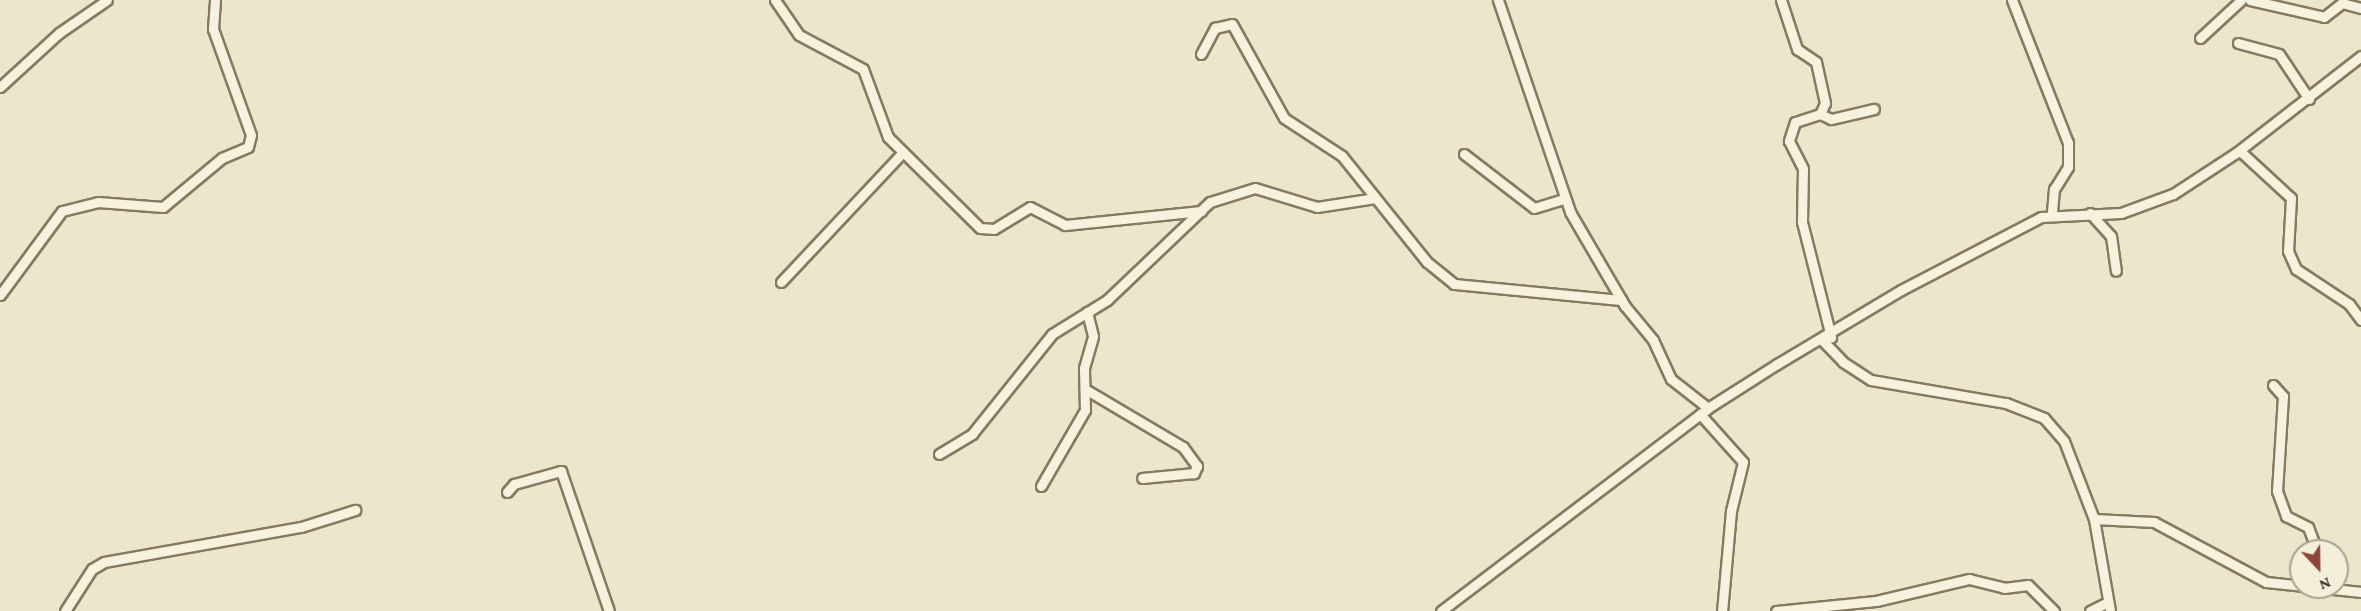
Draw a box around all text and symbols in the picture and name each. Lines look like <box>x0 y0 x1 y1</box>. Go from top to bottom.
north arrow <box>2289 539 2349 599</box>
text: N <box>2317 574 2333 594</box>

